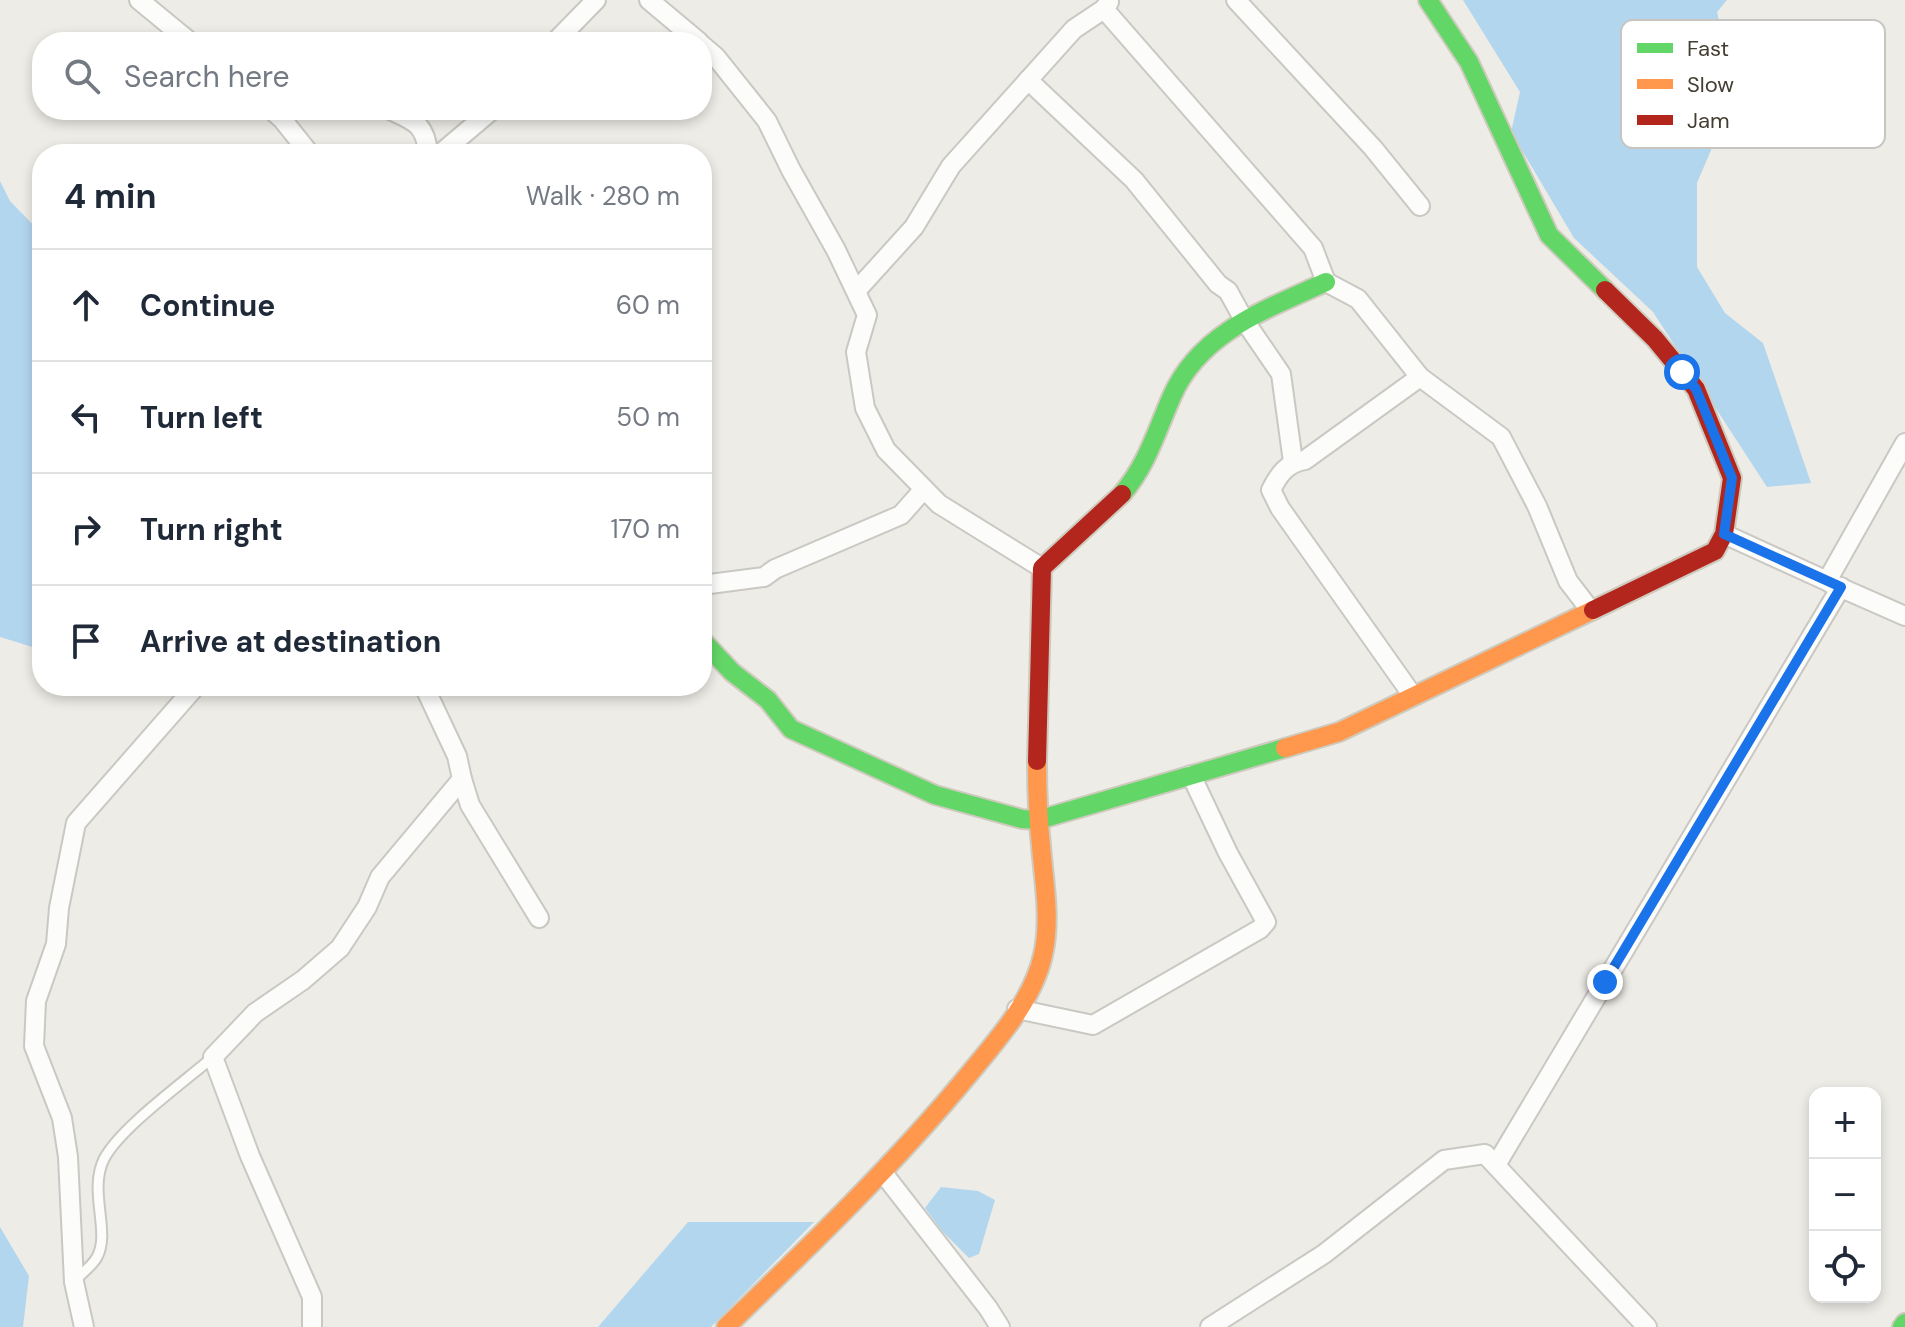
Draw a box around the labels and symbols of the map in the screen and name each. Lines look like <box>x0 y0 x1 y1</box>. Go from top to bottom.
legend <box>1621 20 1885 148</box>
text: Fast <box>1687 34 1729 63</box>
text: Slow <box>1687 70 1734 99</box>
text: Jam <box>1687 106 1730 135</box>
route start <box>1664 354 1700 390</box>
route end <box>1587 964 1623 1000</box>

